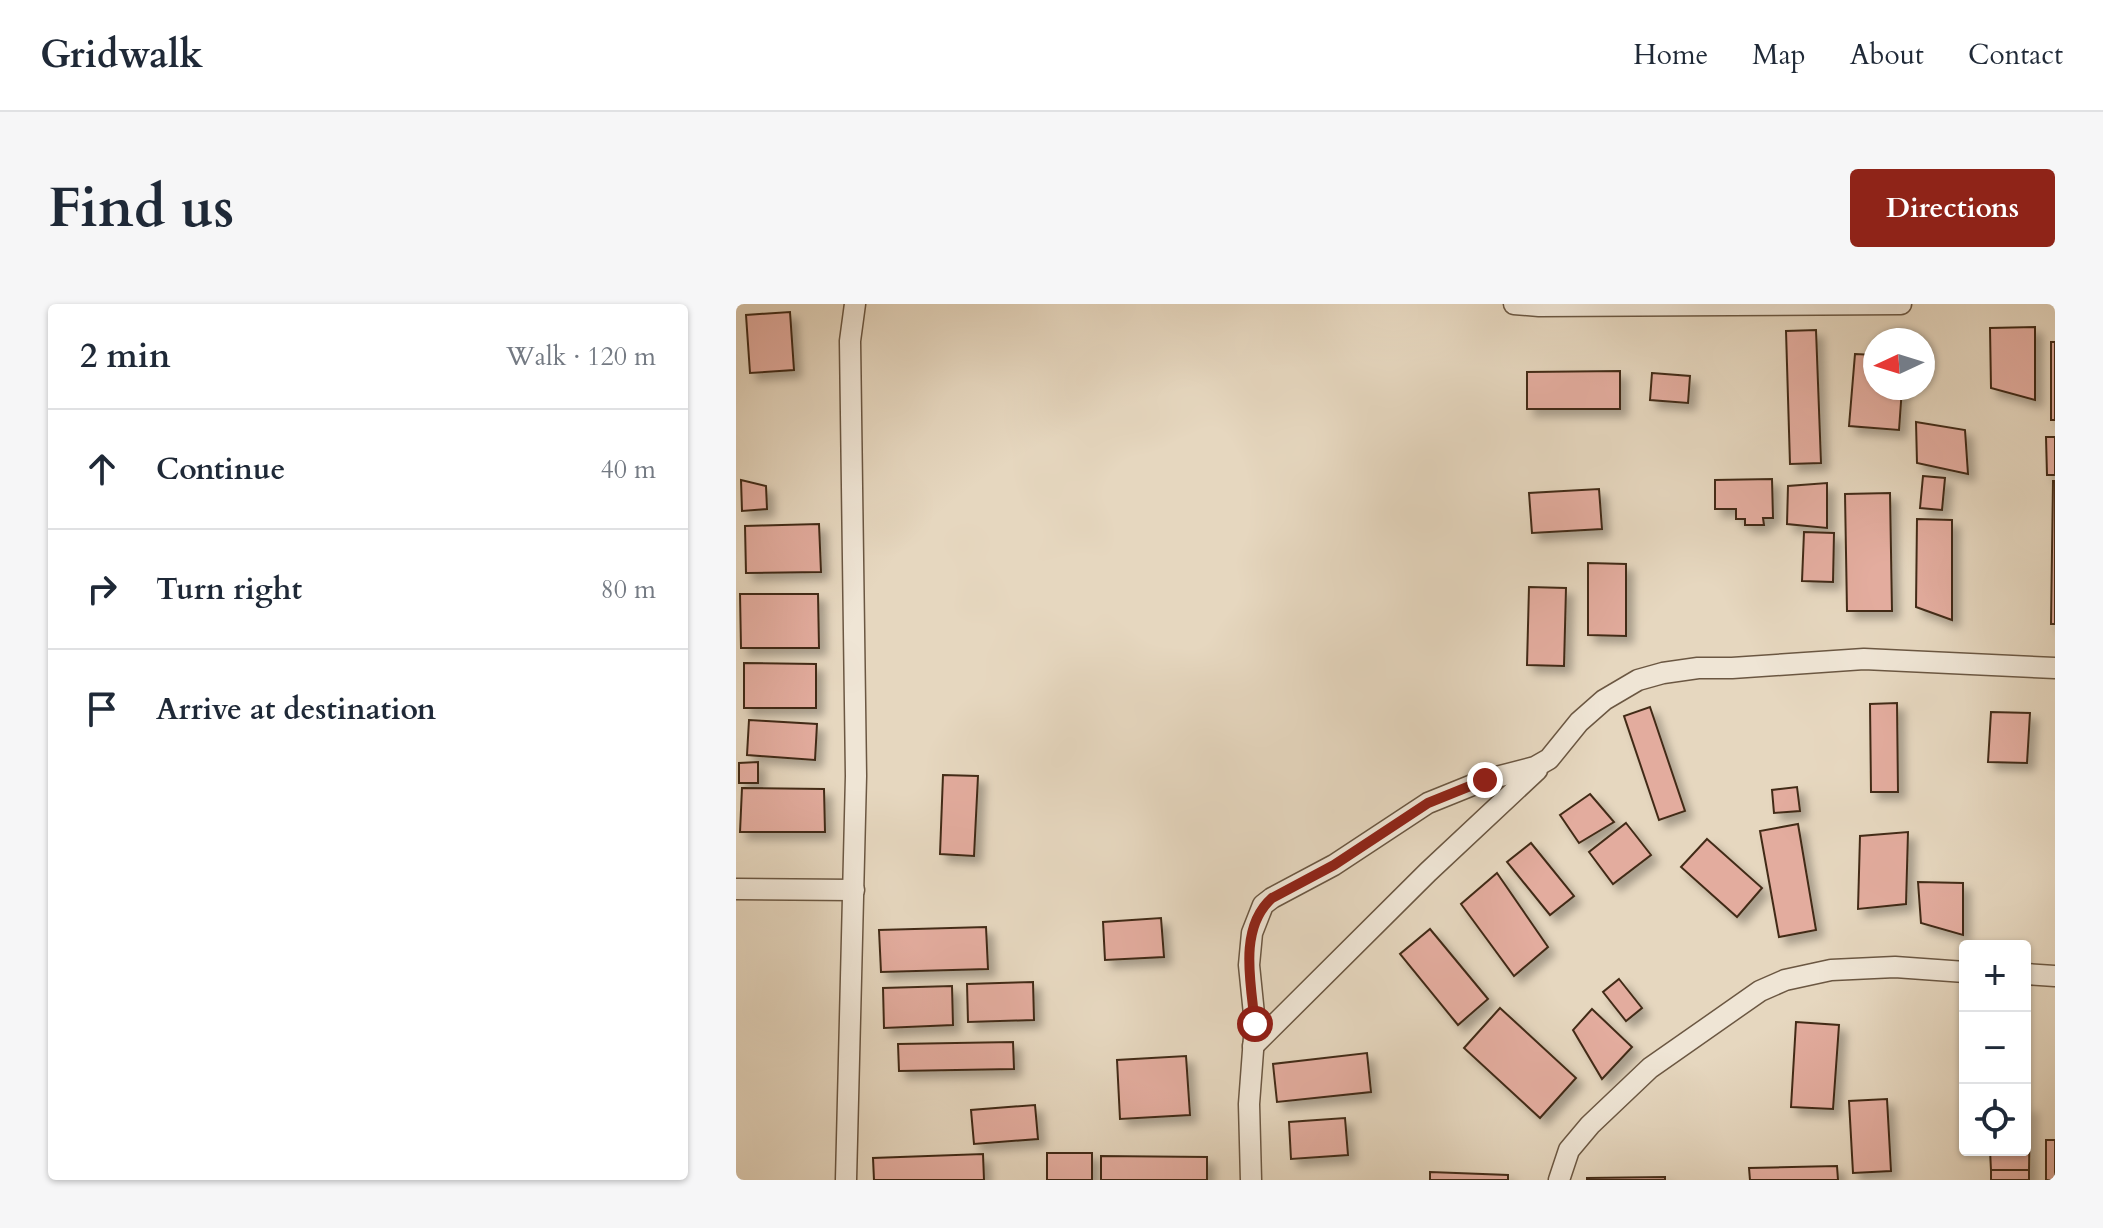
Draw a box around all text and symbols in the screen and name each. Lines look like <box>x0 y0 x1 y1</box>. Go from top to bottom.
text: Gridwalk <box>40 29 203 81</box>
text: Home <box>1633 36 1708 74</box>
text: Map <box>1752 36 1806 74</box>
text: About <box>1850 36 1924 74</box>
text: Contact <box>1968 36 2063 74</box>
button: Directions <box>1850 169 2055 247</box>
text: Find us <box>48 171 234 246</box>
north arrow <box>1863 328 1935 400</box>
text: 2 min <box>80 333 171 379</box>
text: Walk · 120 m <box>506 339 656 374</box>
icon: ahead <box>80 447 124 491</box>
text: Continue <box>156 449 285 490</box>
text: 40 m <box>600 452 656 487</box>
icon: right <box>80 567 124 611</box>
text: Turn right <box>156 569 302 610</box>
text: 80 m <box>600 572 656 607</box>
icon: arrive <box>80 687 124 731</box>
text: Arrive at destination <box>156 689 436 730</box>
route end <box>1467 762 1503 798</box>
map controls <box>1959 940 2031 1156</box>
button: + <box>1959 940 2031 1012</box>
route start <box>1237 1006 1273 1042</box>
button: − <box>1959 1012 2031 1084</box>
button: locate <box>1959 1084 2031 1156</box>

